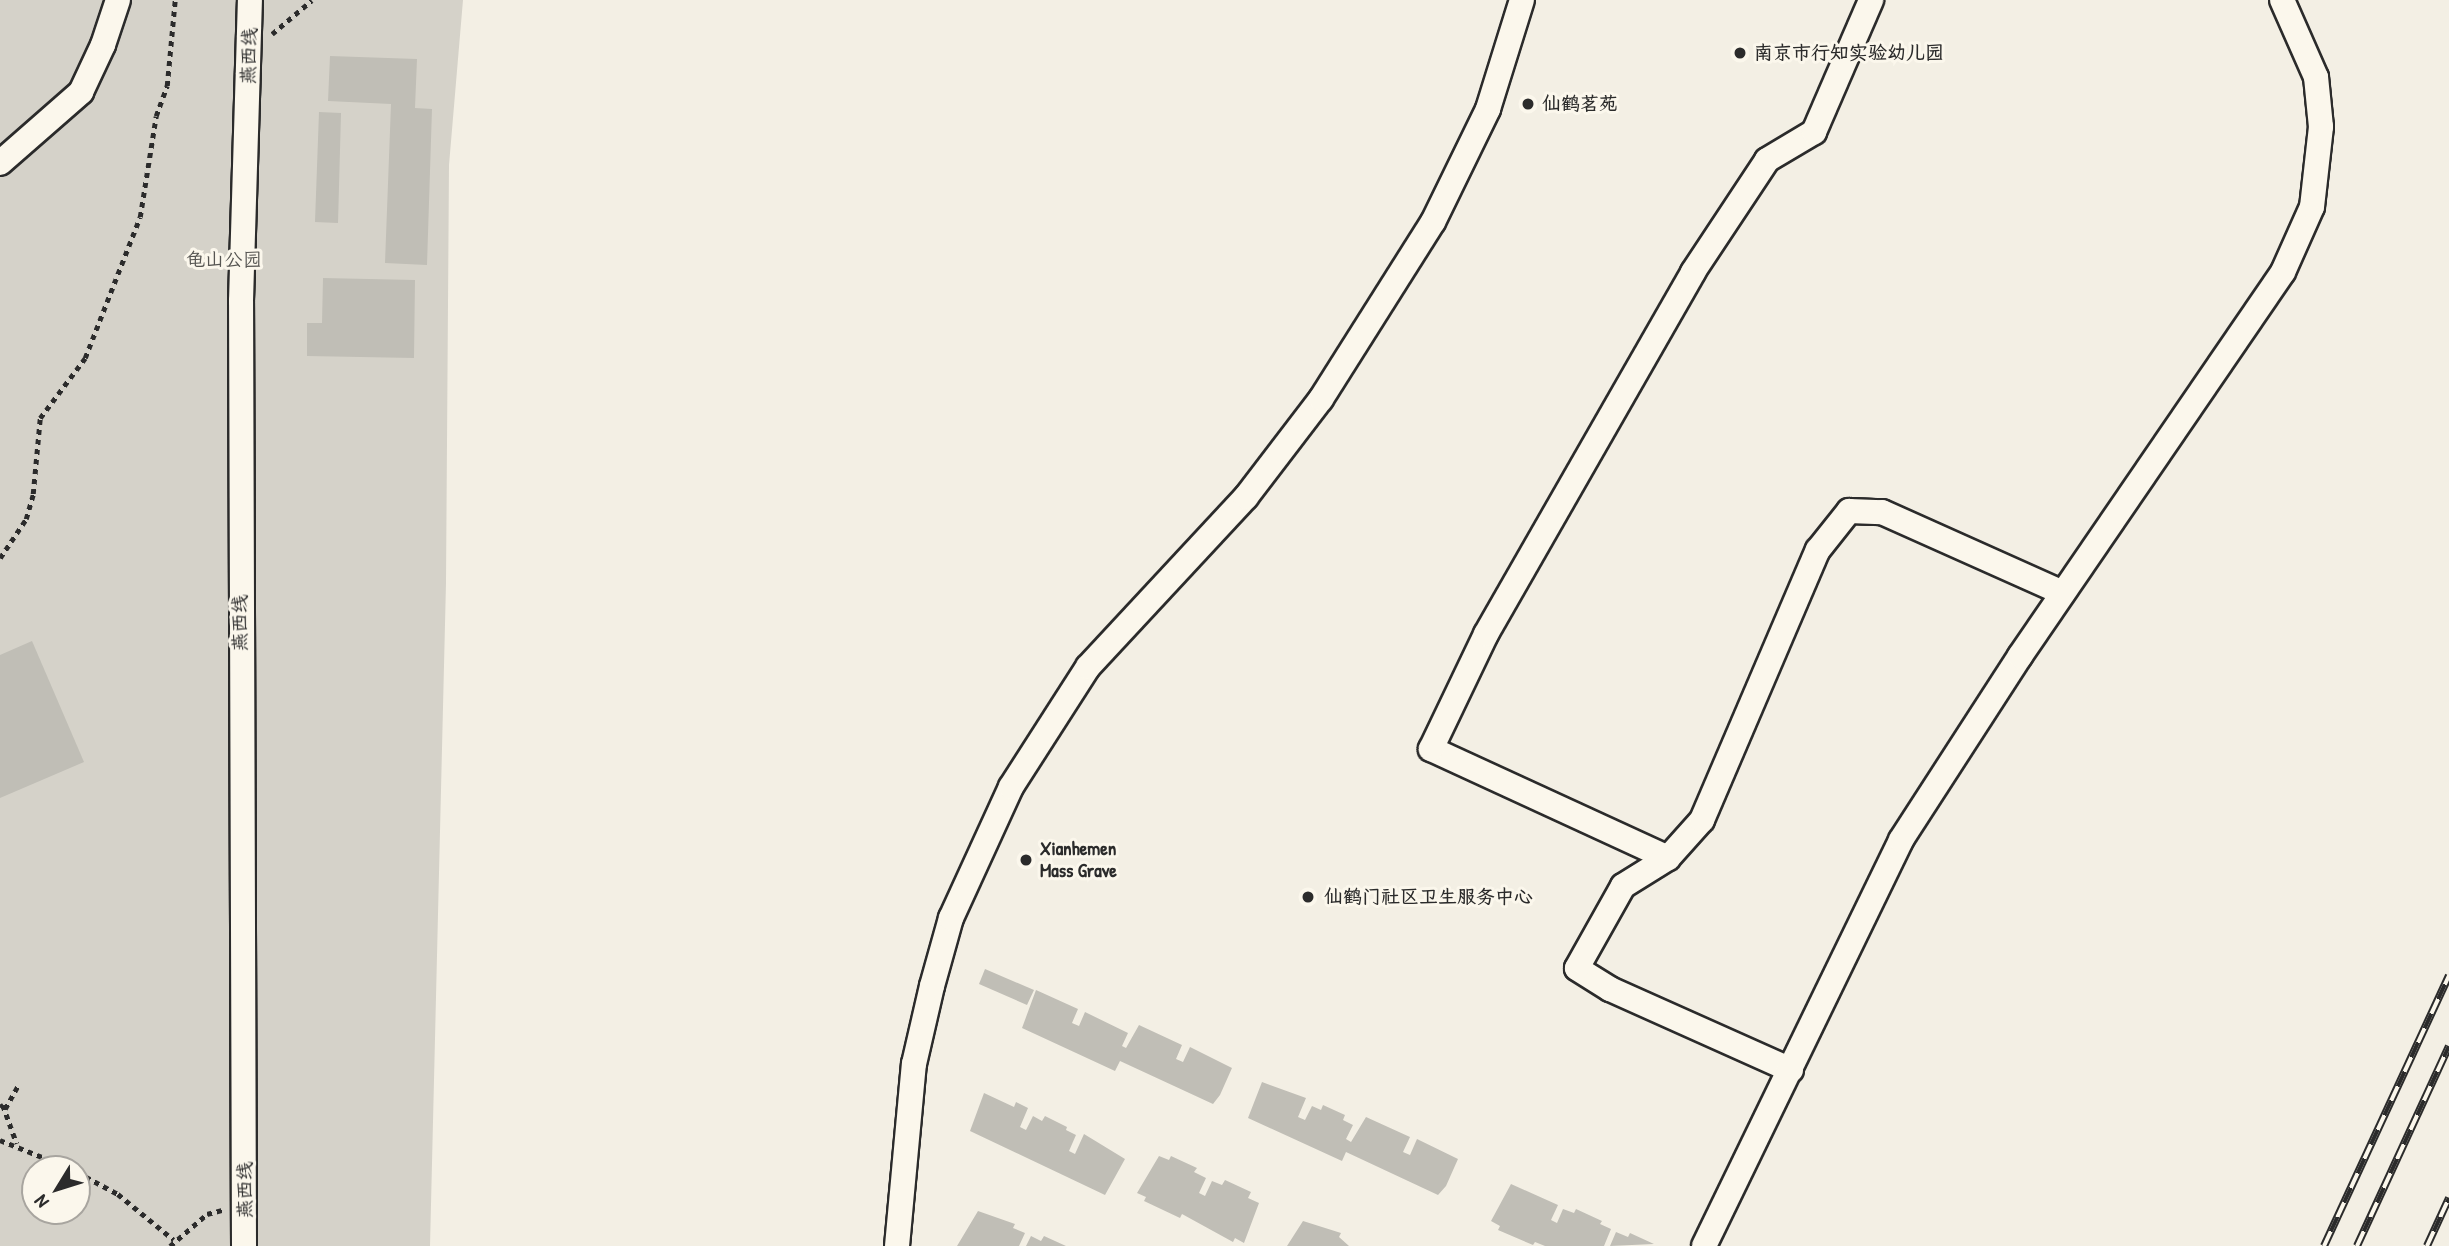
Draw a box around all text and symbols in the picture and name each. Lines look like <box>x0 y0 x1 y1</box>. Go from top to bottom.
street label: 燕西线 <box>237 27 261 85</box>
place label: 南京市行知实验幼儿园 <box>1754 42 1944 64</box>
marker: 南京市行知实验幼儿园 <box>1732 45 1748 61</box>
place label: 仙鹤茗苑 <box>1542 93 1618 115</box>
marker: 仙鹤茗苑 <box>1520 96 1536 112</box>
park label: 龟山公园 <box>186 249 262 271</box>
street label: 燕西线 <box>229 595 251 651</box>
place label: Xianhemen Mass Grave <box>1040 838 1117 882</box>
marker: Xianhemen Mass Grave <box>1018 852 1034 868</box>
place label: 仙鹤门社区卫生服务中心 <box>1324 886 1533 908</box>
marker: 仙鹤门社区卫生服务中心 <box>1298 887 1318 907</box>
north arrow <box>21 1155 91 1225</box>
street label: 燕西线 <box>234 1162 256 1218</box>
text: N <box>28 1190 54 1214</box>

